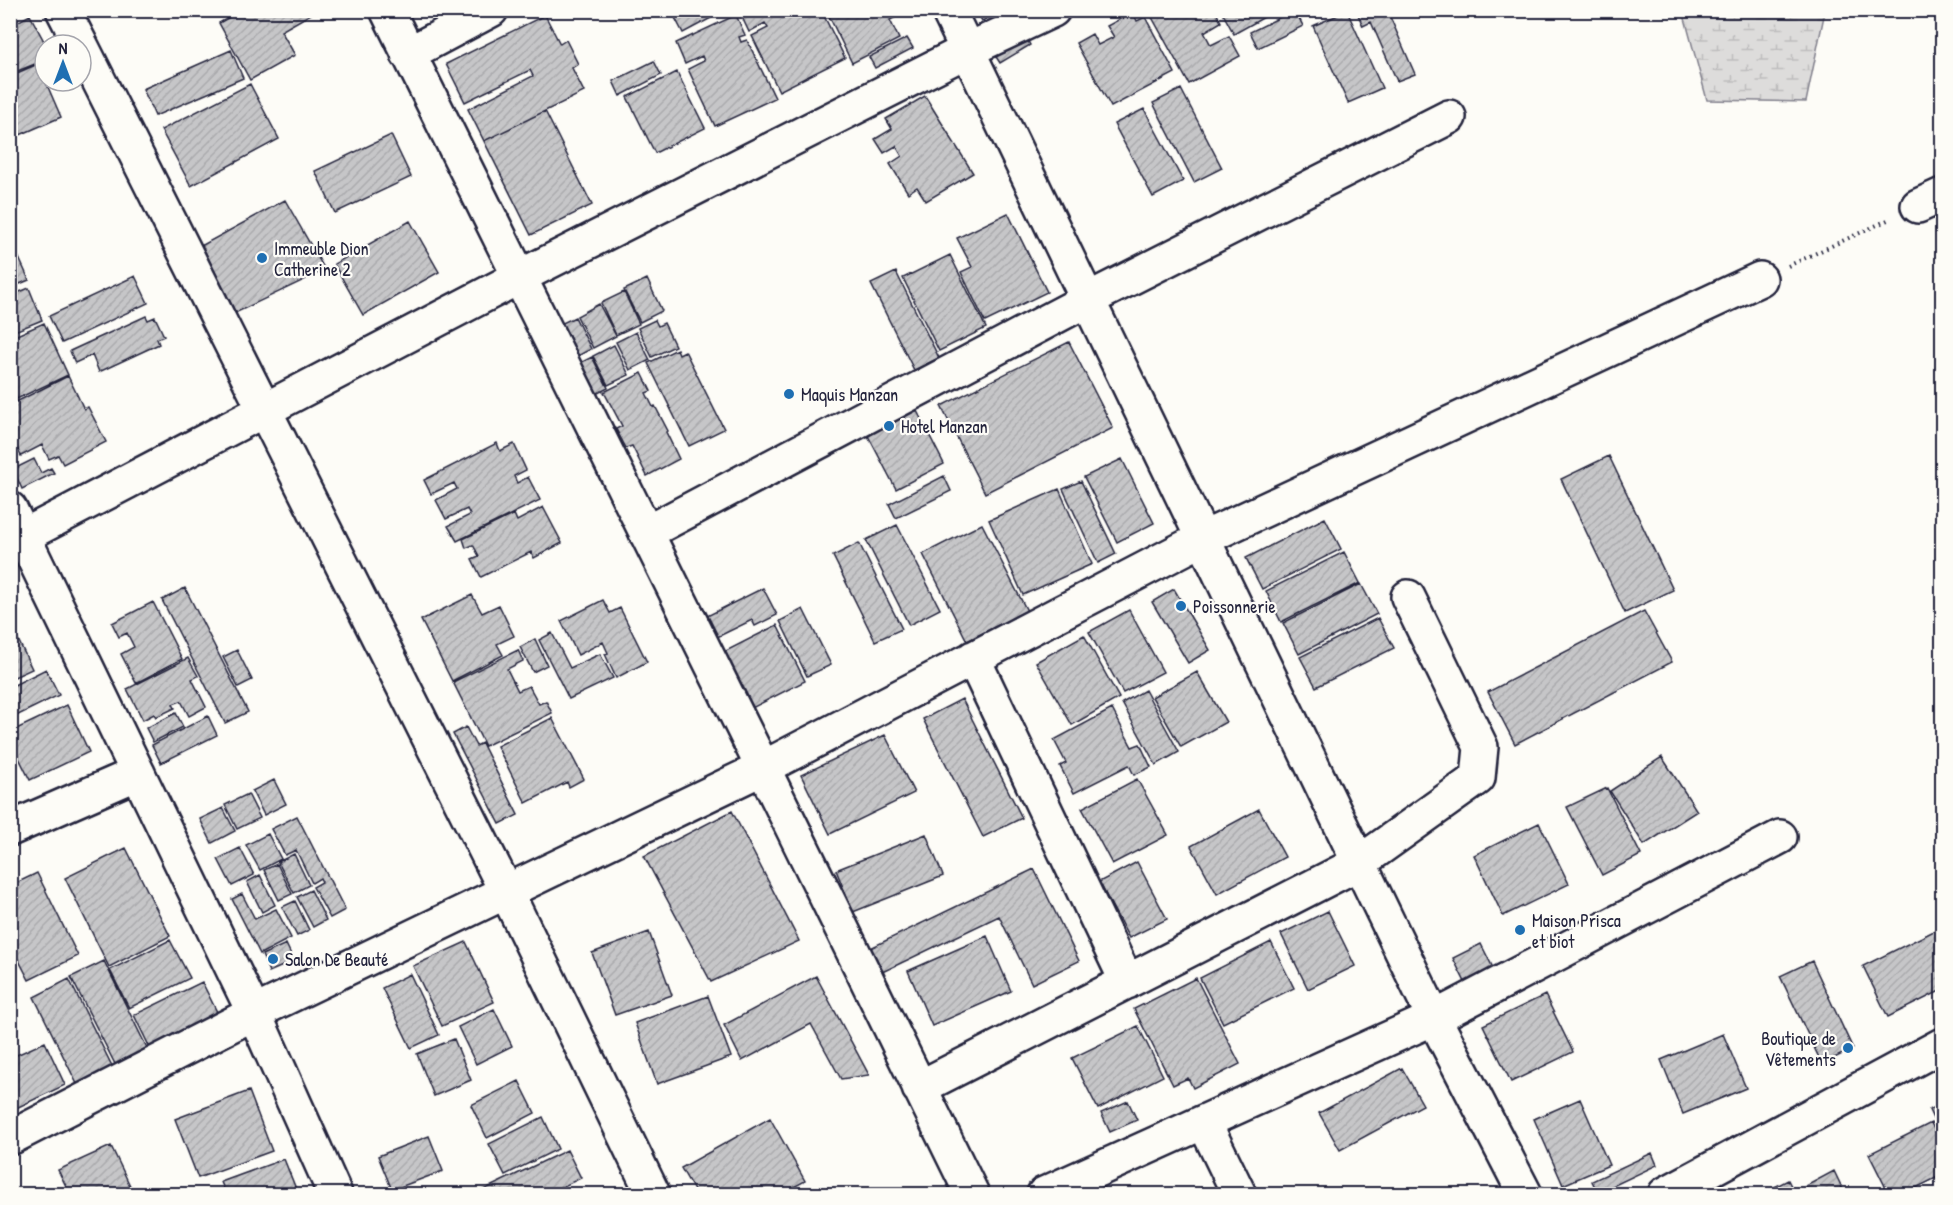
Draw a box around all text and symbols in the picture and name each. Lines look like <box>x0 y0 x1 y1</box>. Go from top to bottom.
north arrow <box>33 33 93 93</box>
text: N <box>59 37 68 59</box>
place label: Immeuble Dion Catherine 2 <box>274 236 369 282</box>
marker: Immeuble Dion Catherine 2 <box>255 251 269 265</box>
place label: Maquis Manzan <box>801 382 898 407</box>
marker: Maquis Manzan <box>782 387 796 401</box>
place label: Hotel Manzan <box>901 414 988 439</box>
marker: Hotel Manzan <box>882 419 896 433</box>
place label: Poissonnerie <box>1193 594 1276 619</box>
marker: Poissonnerie <box>1174 599 1188 613</box>
place label: Maison Prisca et biot <box>1532 908 1621 954</box>
marker: Maison Prisca et biot <box>1513 923 1527 937</box>
place label: Salon De Beauté <box>285 947 388 972</box>
marker: Salon De Beauté <box>266 952 280 966</box>
place label: Boutique de Vêtements <box>1761 1026 1836 1072</box>
marker: Boutique de Vêtements <box>1841 1041 1855 1055</box>

